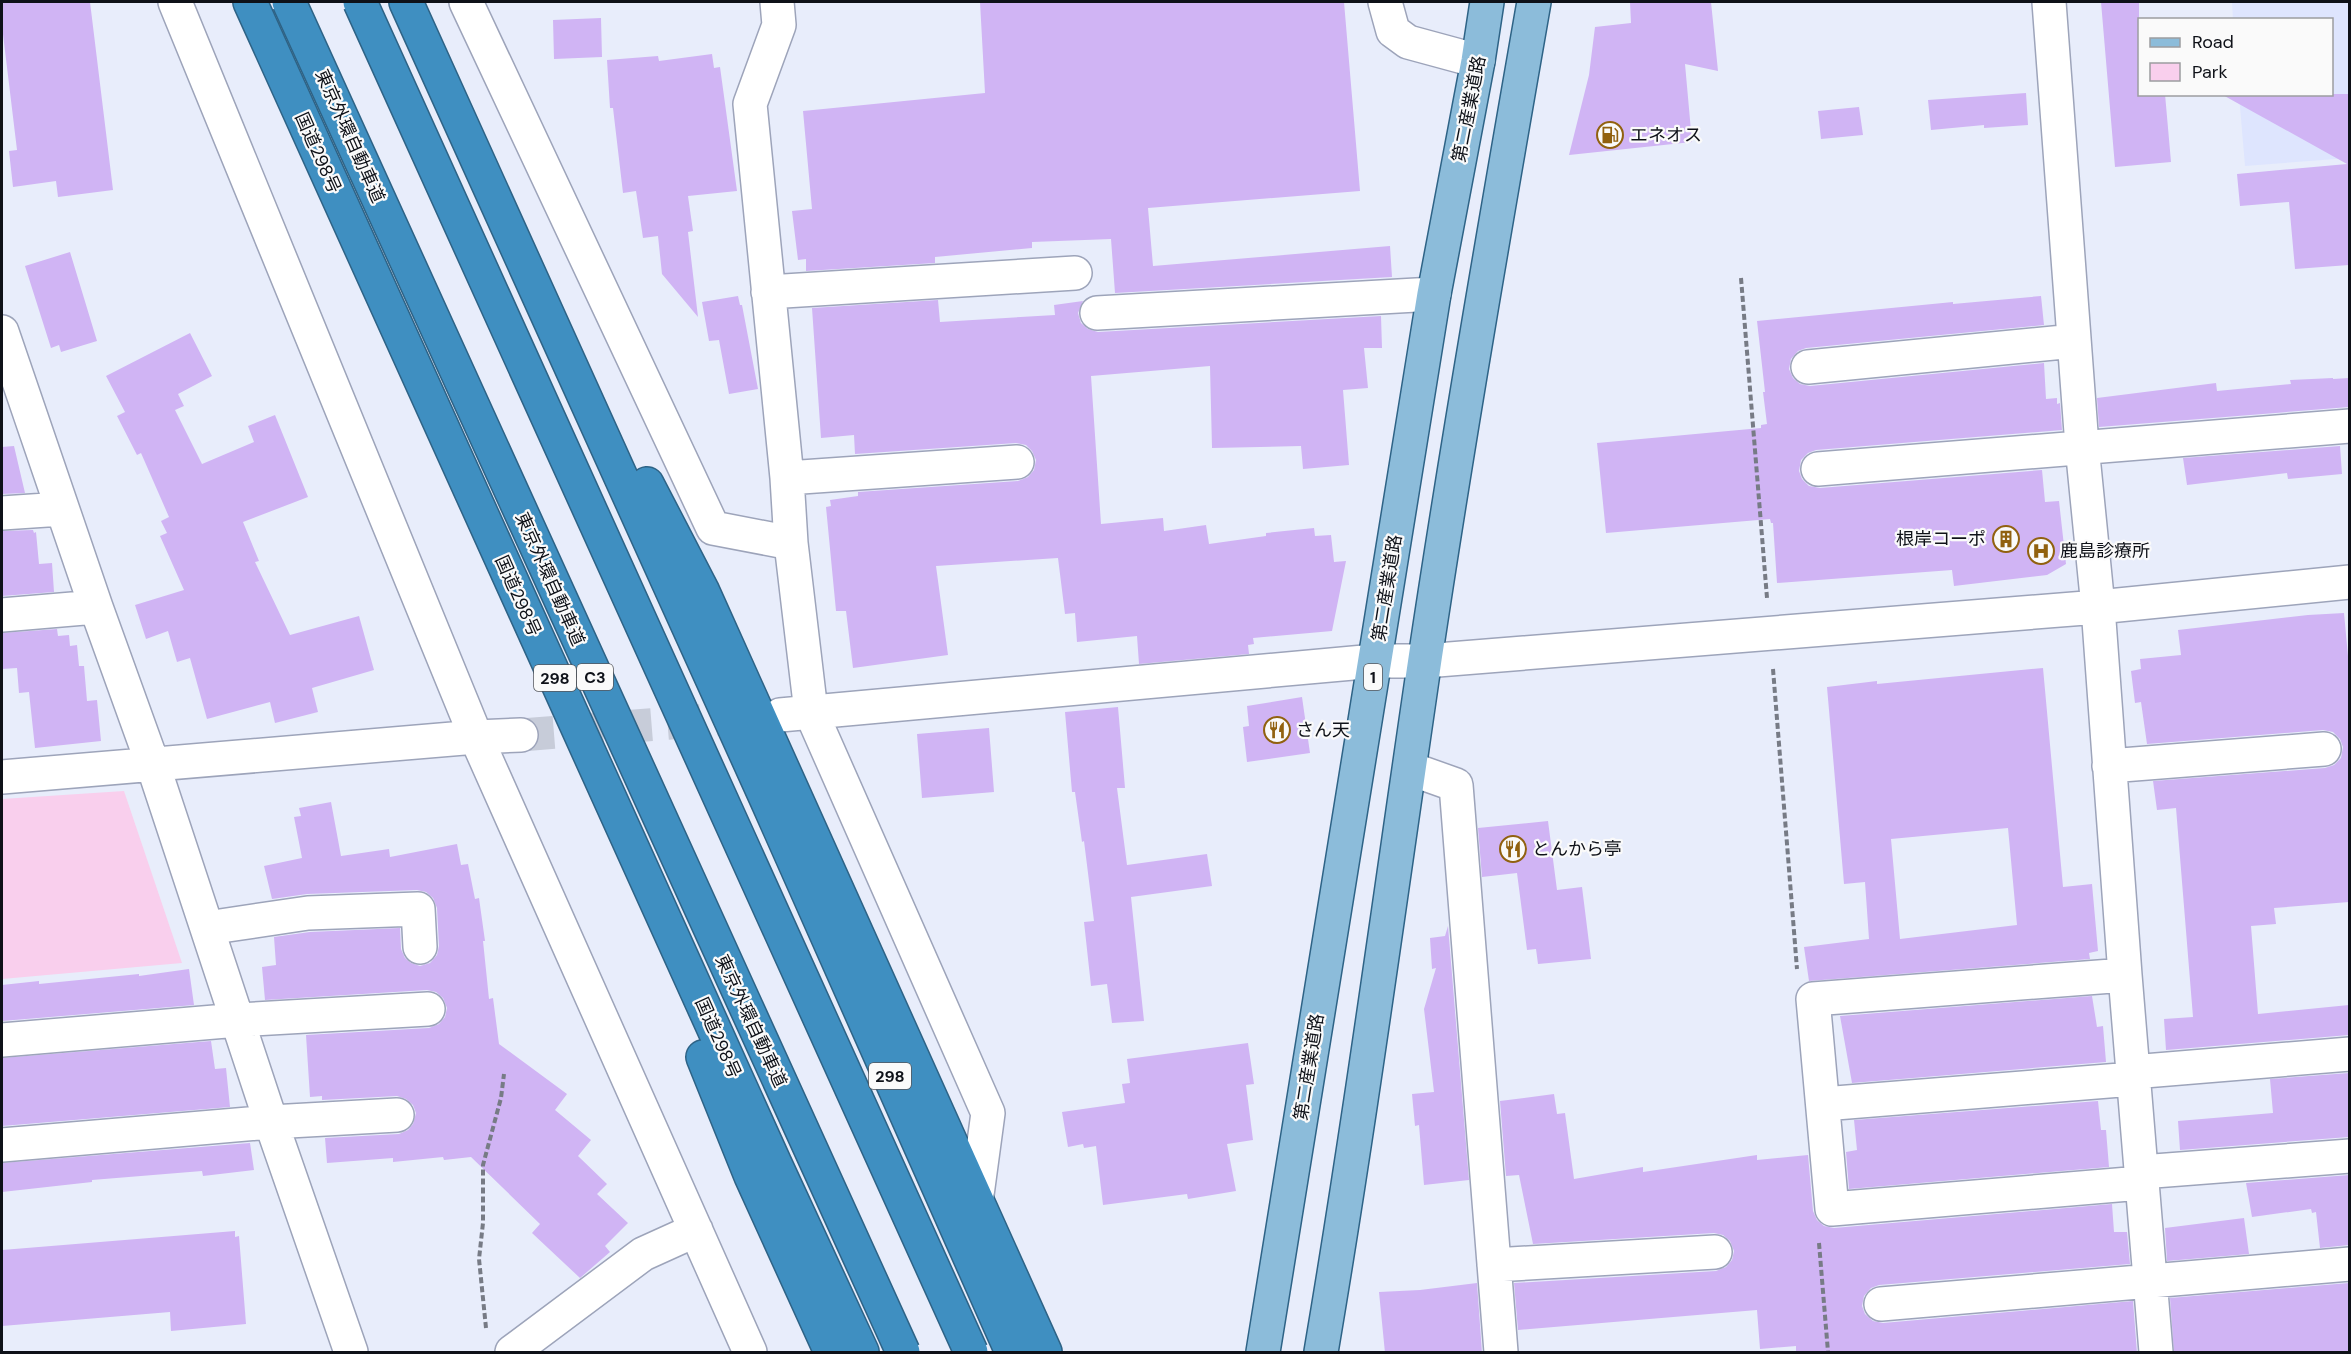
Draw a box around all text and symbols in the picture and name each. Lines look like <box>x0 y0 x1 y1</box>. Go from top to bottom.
legend <box>2138 18 2333 96</box>
text: Road <box>2192 30 2234 54</box>
street label: 第二産業道路 <box>1447 54 1491 164</box>
text: Park <box>2192 60 2228 84</box>
street label: 東京外環自動車道 <box>310 65 390 207</box>
street label: 国道298号 <box>290 109 346 197</box>
fuel station icon: エネオス <box>1595 120 1625 150</box>
place label: エネオス <box>1630 123 1702 147</box>
street label: 東京外環自動車道 <box>510 508 590 650</box>
building icon: 根岸コーポ <box>1991 524 2021 554</box>
place label: 根岸コーポ <box>1896 527 1986 551</box>
street label: 第二産業道路 <box>1367 533 1407 643</box>
hospital icon: 鹿島診療所 <box>2026 536 2056 566</box>
place label: 鹿島診療所 <box>2060 539 2150 563</box>
street label: 国道298号 <box>490 552 546 640</box>
road number: C3 <box>577 664 613 690</box>
road number: 1 <box>1364 664 1382 690</box>
road number: 298 <box>534 665 576 691</box>
restaurant icon: さん天 <box>1262 715 1292 745</box>
place label: さん天 <box>1296 718 1350 742</box>
restaurant icon: とんから亭 <box>1498 834 1528 864</box>
place label: とんから亭 <box>1532 837 1622 861</box>
street label: 東京外環自動車道 <box>710 951 792 1091</box>
street label: 国道298号 <box>690 994 746 1082</box>
street label: 第二産業道路 <box>1289 1012 1329 1122</box>
road number: 298 <box>869 1063 911 1089</box>

